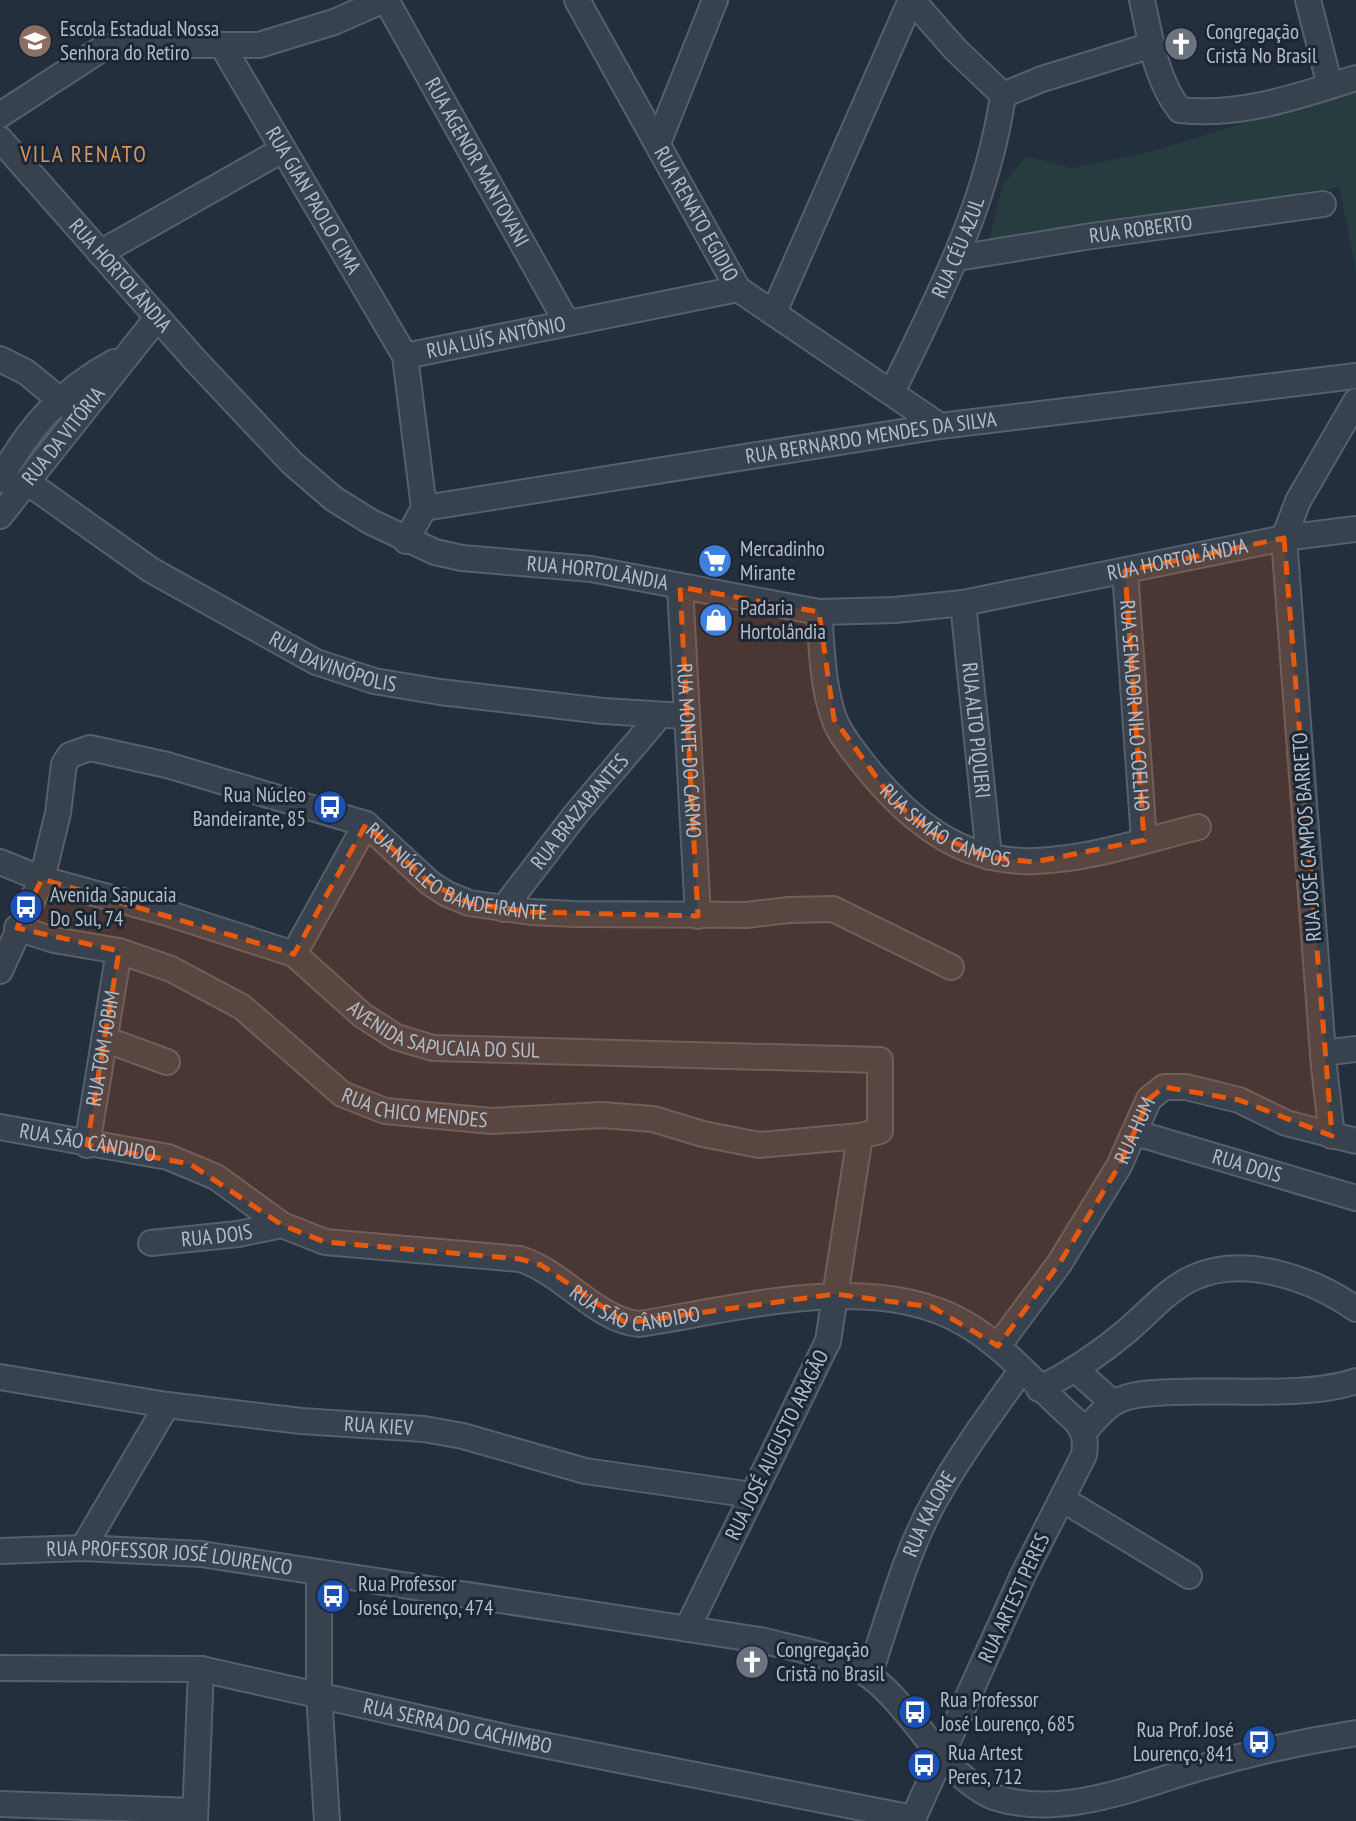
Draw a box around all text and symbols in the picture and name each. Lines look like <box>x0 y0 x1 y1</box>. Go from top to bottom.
place label: Escola Estadual Nossa Senhora do Retiro <box>60 15 219 66</box>
place label: Congregação Cristã No Brasil <box>1206 18 1317 69</box>
school or university icon: Escola Estadual Nossa Senhora do Retiro <box>16 22 54 60</box>
church icon: Congregação Cristã No Brasil <box>1162 25 1200 63</box>
street label: RUA AGENOR MANTOVANI <box>419 73 536 251</box>
street label: RUA GIAN PAOLO CIMA <box>260 122 368 279</box>
district label: VILA RENATO <box>19 139 148 168</box>
street label: RUA RENATO EGIDIO <box>648 142 745 286</box>
street label: RUA CÉU AZUL <box>925 193 990 302</box>
street label: RUA ROBERTO <box>1087 208 1194 249</box>
street label: RUA HORTOLÃNDIA <box>63 213 178 338</box>
street label: RUA LUÍS ANTÔNIO <box>424 310 568 364</box>
street label: RUA DA VITÓRIA <box>16 381 110 490</box>
street label: RUA BERNARDO MENDES DA SILVA <box>744 405 998 470</box>
street label: RUA HORTOLÃNDIA <box>1105 532 1250 587</box>
place label: Mercadinho Mirante <box>740 535 825 586</box>
supermarket icon: Mercadinho Mirante <box>696 542 734 580</box>
street label: RUA HORTOLÃNDIA <box>526 550 671 596</box>
place label: Padaria Hortolândia <box>740 594 826 645</box>
street label: RUA SENADOR NILO COELHO <box>1114 599 1156 812</box>
shop icon: Padaria Hortolândia <box>697 601 735 639</box>
street label: RUA DAVINÓPOLIS <box>265 625 399 698</box>
street label: RUA ALTO PIQUERI <box>956 661 997 799</box>
street label: RUA MONTE DO CARMO <box>671 663 708 839</box>
street label: RUA JOSÉ CAMPOS BARRETO <box>1286 732 1327 942</box>
street label: RUA BRAZABANTES <box>524 748 634 875</box>
street label: RUA SIMÃO CAMPOS <box>874 778 1012 873</box>
place label: Rua Núcleo Bandeirante, 85 <box>193 781 306 832</box>
bus stop icon: Rua Núcleo Bandeirante, 85 <box>311 788 349 826</box>
street label: RUA NÚCLEO BANDEIRANTE <box>360 817 548 926</box>
place label: Avenida Sapucaia Do Sul, 74 <box>50 881 176 932</box>
bus stop icon: Avenida Sapucaia Do Sul, 74 <box>7 888 45 926</box>
street label: RUA TOM JOBIM <box>80 988 125 1108</box>
street label: AVENIDA SAPUCAIA DO SUL <box>342 994 540 1064</box>
street label: RUA CHICO MENDES <box>338 1081 489 1134</box>
street label: RUA HUM <box>1108 1093 1161 1168</box>
street label: RUA SÃO CÂNDIDO <box>17 1117 158 1168</box>
street label: RUA DOIS <box>1209 1142 1285 1188</box>
street label: RUA DOIS <box>180 1217 254 1253</box>
street label: RUA SÃO CÂNDIDO <box>564 1278 702 1337</box>
street label: RUA JOSÉ AUGUSTO ARAGÃO <box>719 1345 834 1544</box>
street label: RUA KIEV <box>343 1410 414 1441</box>
street label: RUA KALORE <box>896 1466 962 1561</box>
street label: RUA ARTEST PERES <box>972 1529 1055 1667</box>
street label: RUA PROFESSOR JOSÉ LOURENCO <box>46 1534 294 1581</box>
place label: Rua Professor José Lourenço, 474 <box>357 1570 494 1621</box>
bus stop icon: Rua Professor José Lourenço, 474 <box>314 1577 352 1615</box>
place label: Congregação Cristã no Brasil <box>776 1636 885 1687</box>
church icon: Congregação Cristã no Brasil <box>733 1643 771 1681</box>
place label: Rua Professor José Lourenço, 685 <box>939 1686 1075 1737</box>
street label: RUA SERRA DO CACHIMBO <box>361 1692 554 1759</box>
bus stop icon: Rua Professor José Lourenço, 685 <box>896 1693 934 1731</box>
place label: Rua Prof. José Lourenço, 841 <box>1133 1716 1234 1767</box>
bus stop icon: Rua Prof. José Lourenço, 841 <box>1240 1723 1278 1761</box>
place label: Rua Artest Peres, 712 <box>948 1739 1023 1790</box>
bus stop icon: Rua Artest Peres, 712 <box>905 1746 943 1784</box>

